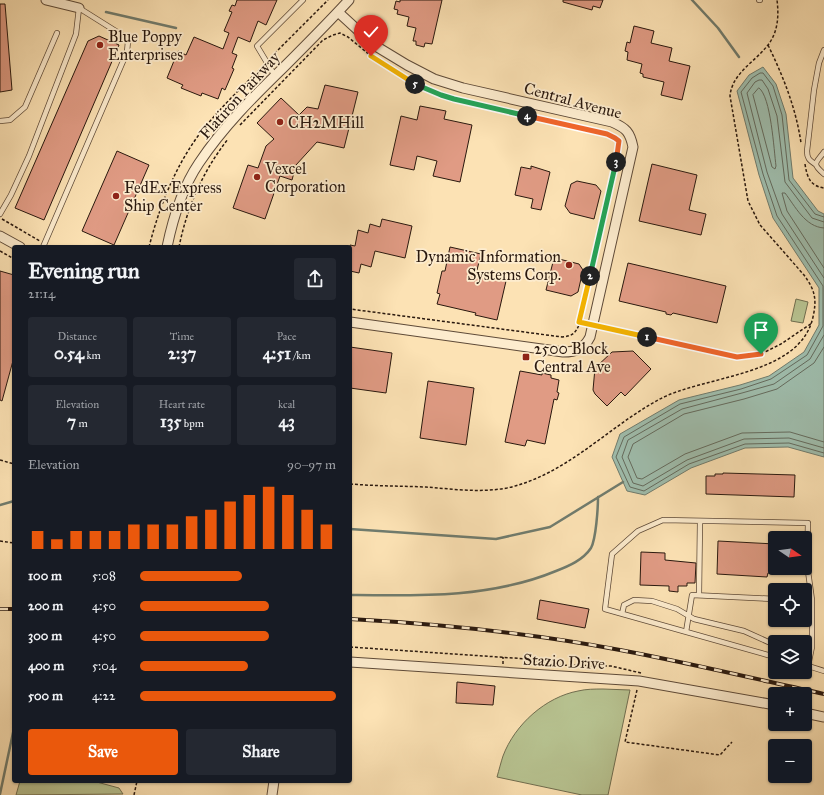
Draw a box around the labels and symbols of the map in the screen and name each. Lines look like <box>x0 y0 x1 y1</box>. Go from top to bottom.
pin <box>354 15 388 56</box>
place label: Blue Poppy Enterprises <box>108 27 183 64</box>
marker: Blue Poppy Enterprises <box>95 40 105 50</box>
street label: Flatiron Parkway <box>195 47 284 143</box>
pin: 5 <box>405 74 425 94</box>
street label: Central Avenue <box>522 78 624 123</box>
pin: 4 <box>517 106 537 126</box>
place label: CH2MHill <box>288 113 365 132</box>
marker: CH2MHill <box>275 117 285 127</box>
pin: 3 <box>606 152 626 172</box>
place label: Vexcel Corporation <box>264 159 346 196</box>
marker: Vexcel Corporation <box>252 172 262 182</box>
place label: FedEx Express Ship Center <box>124 178 222 215</box>
marker: FedEx Express Ship Center <box>111 191 121 201</box>
place label: Dynamic Information Systems Corp. <box>416 247 561 284</box>
marker: Dynamic Information Systems Corp. <box>564 260 574 270</box>
pin: 2 <box>580 266 600 286</box>
pin <box>744 313 778 354</box>
pin: 1 <box>637 327 657 347</box>
place label: 2500 Block Central Ave <box>534 339 611 376</box>
marker: 2500 Block Central Ave <box>521 352 531 362</box>
north arrow <box>768 531 812 575</box>
street label: Stazio Drive <box>523 650 606 673</box>

